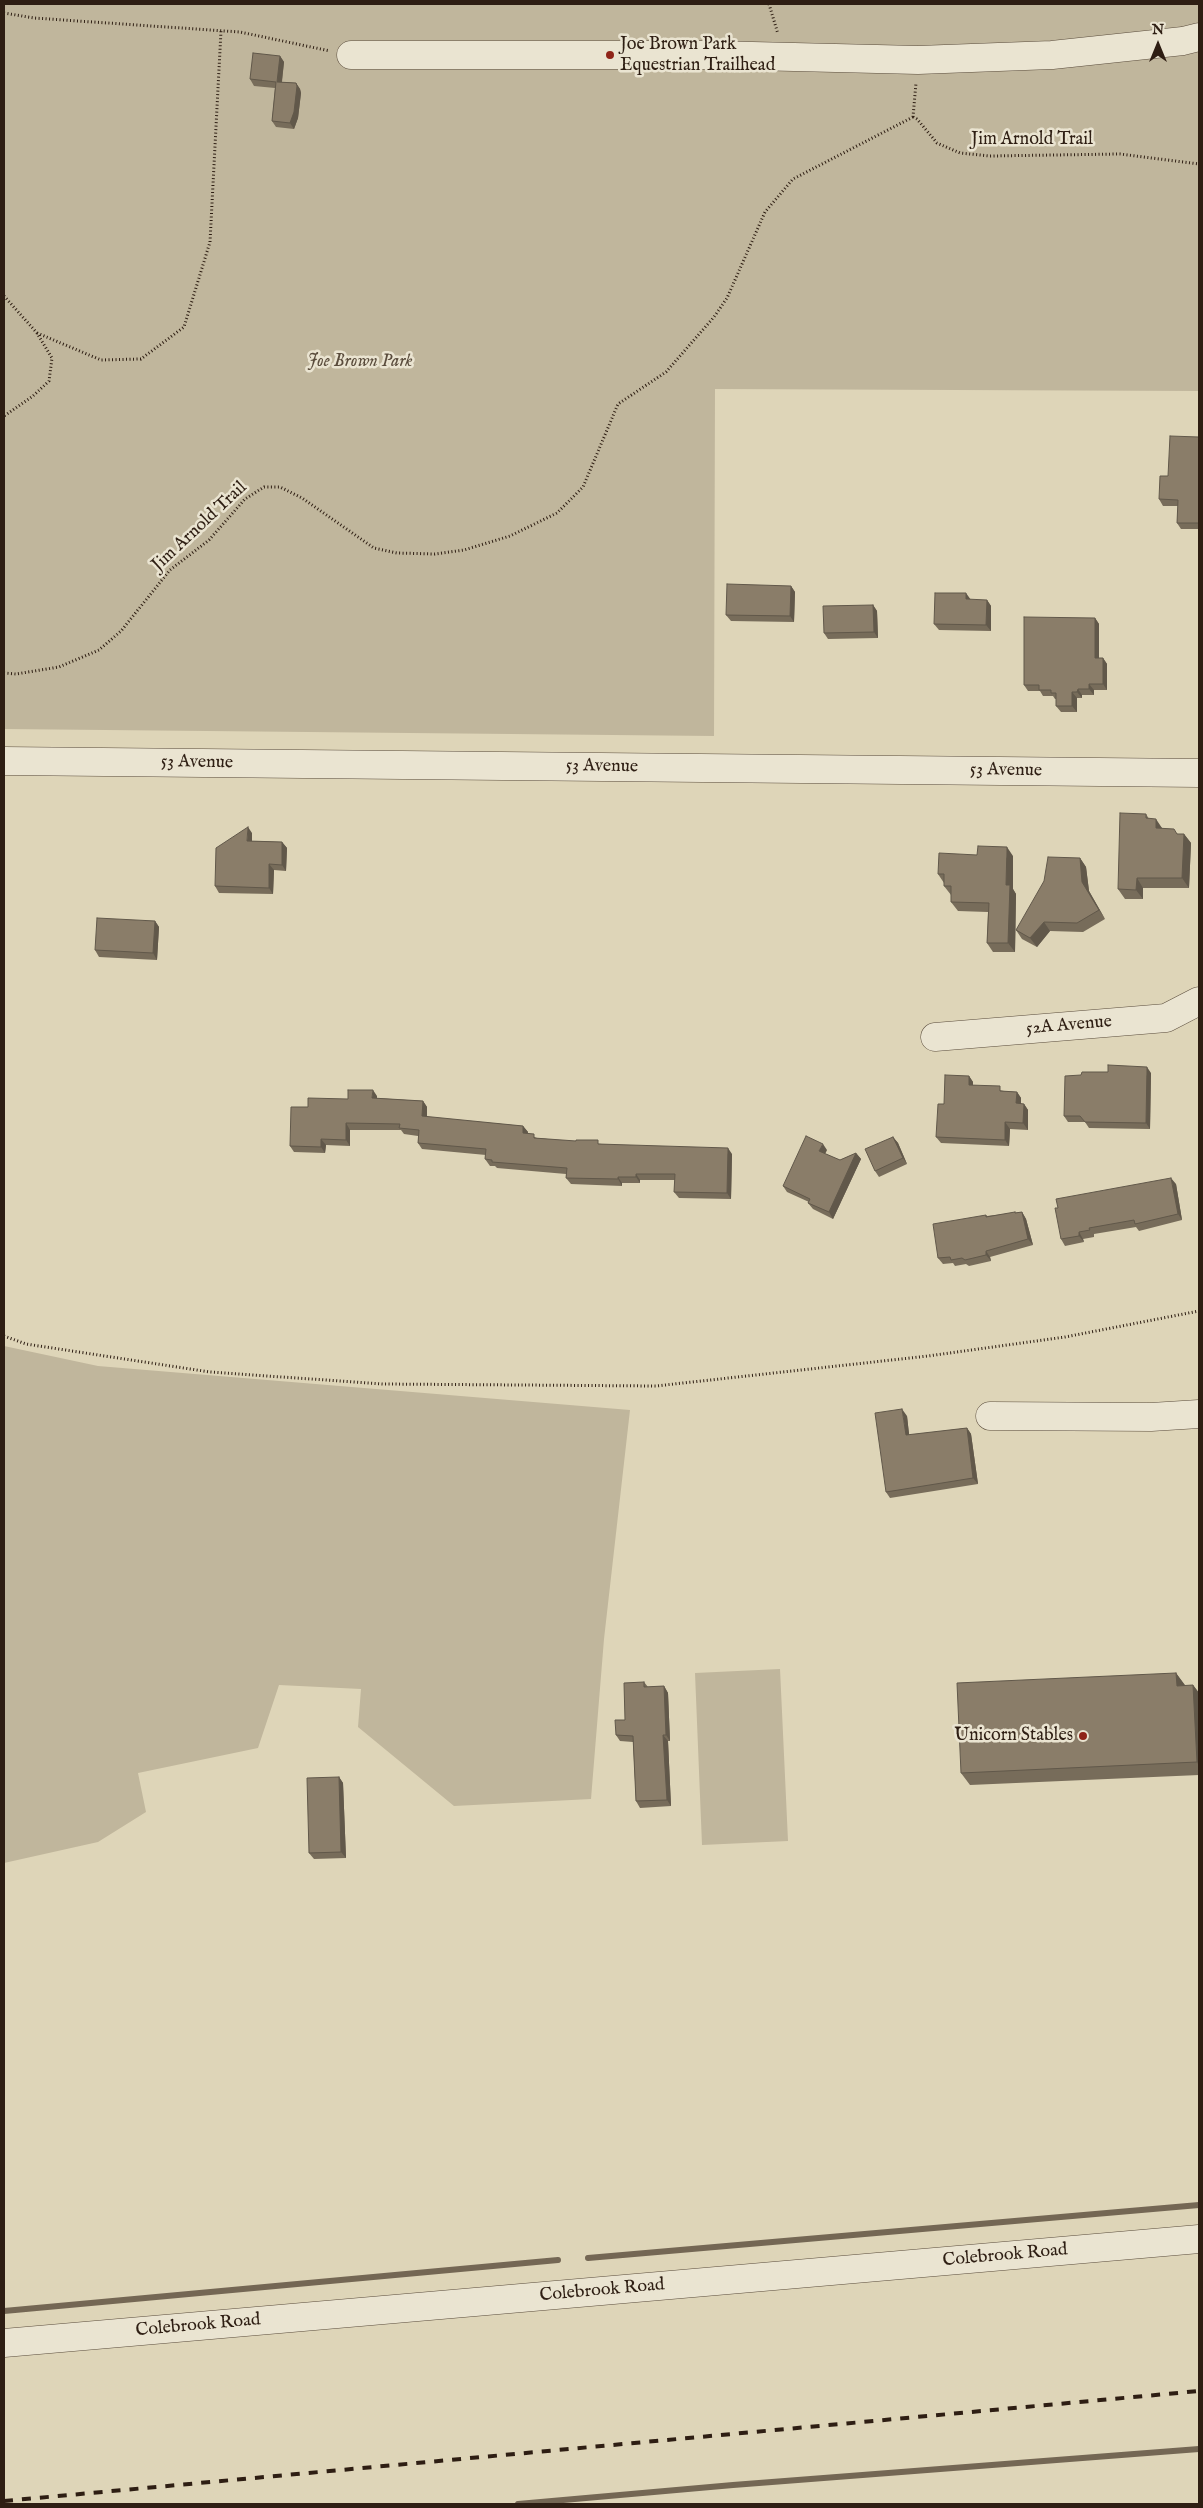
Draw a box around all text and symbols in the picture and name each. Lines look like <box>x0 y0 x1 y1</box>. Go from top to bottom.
north arrow <box>1133 20 1183 70</box>
text: N <box>1152 21 1164 39</box>
place label: Joe Brown Park Equestrian Trailhead <box>620 34 775 76</box>
marker: Joe Brown Park Equestrian Trailhead <box>604 49 616 61</box>
street label: Jim Arnold Trail <box>971 129 1093 151</box>
park label: Joe Brown Park <box>307 351 413 373</box>
street label: Jim Arnold Trail <box>148 477 252 577</box>
street label: 53 Avenue <box>161 752 233 774</box>
street label: 53 Avenue <box>566 756 638 778</box>
street label: 53 Avenue <box>970 760 1042 782</box>
street label: 52A Avenue <box>1025 1011 1113 1041</box>
place label: Unicorn Stables <box>954 1725 1073 1747</box>
marker: Unicorn Stables <box>1077 1730 1089 1742</box>
street label: Colebrook Road <box>942 2240 1068 2272</box>
street label: Colebrook Road <box>539 2275 665 2307</box>
street label: Colebrook Road <box>135 2310 261 2342</box>

